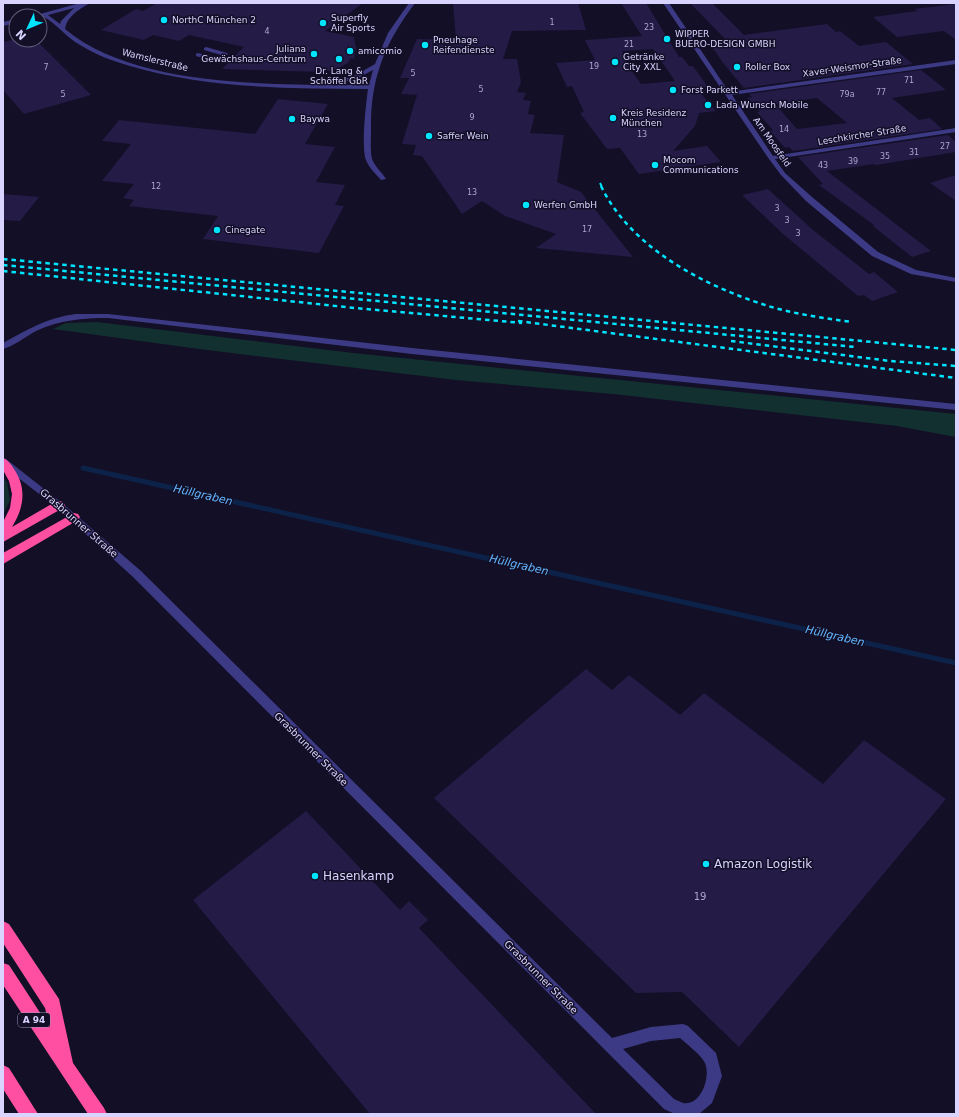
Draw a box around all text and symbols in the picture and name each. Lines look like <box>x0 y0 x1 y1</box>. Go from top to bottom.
north arrow <box>8 8 48 48</box>
place label: Superfly Air Sports <box>331 13 375 33</box>
marker: NorthC München 2 <box>159 15 169 25</box>
place label: NorthC München 2 <box>172 15 256 25</box>
marker: Superfly Air Sports <box>318 18 328 28</box>
house number: 1 <box>549 18 555 27</box>
house number: 23 <box>644 23 654 32</box>
text: N <box>13 27 29 42</box>
house number: 4 <box>264 27 270 36</box>
place label: WIPPER BUERO-DESIGN GMBH <box>675 29 776 49</box>
marker: WIPPER BUERO-DESIGN GMBH <box>662 34 672 44</box>
place label: Pneuhage Reifendienste <box>433 35 495 55</box>
marker: Pneuhage Reifendienste <box>420 40 430 50</box>
house number: 21 <box>624 40 634 49</box>
place label: Juliana Gewächshaus-Centrum <box>201 44 306 64</box>
marker: amicomio <box>345 46 355 56</box>
place label: amicomio <box>358 46 403 56</box>
street label: Wamslerstraße <box>121 47 189 73</box>
marker: Juliana Gewächshaus-Centrum <box>309 49 319 59</box>
place label: Getränke City XXL <box>623 52 665 72</box>
marker: Dr. Lang & Schöffel GbR <box>334 54 344 64</box>
street label: Xaver-Weismor-Straße <box>802 55 903 79</box>
marker: Getränke City XXL <box>610 57 620 67</box>
house number: 19 <box>589 62 599 71</box>
marker: Roller Box <box>732 62 742 72</box>
place label: Roller Box <box>745 62 791 72</box>
house number: 7 <box>43 63 49 72</box>
place label: Dr. Lang & Schöffel GbR <box>310 66 368 86</box>
house number: 5 <box>410 69 416 78</box>
house number: 71 <box>904 76 914 85</box>
house number: 5 <box>478 85 484 94</box>
marker: Forst Parkett <box>668 85 678 95</box>
place label: Forst Parkett <box>681 85 738 95</box>
house number: 77 <box>876 88 886 97</box>
house number: 5 <box>60 90 66 99</box>
house number: 79a <box>839 90 855 99</box>
marker: Lada Wunsch Mobile <box>703 100 713 110</box>
place label: Lada Wunsch Mobile <box>716 100 809 110</box>
place label: Kreis Residenz München <box>621 108 687 128</box>
house number: 9 <box>469 113 475 122</box>
marker: Kreis Residenz München <box>608 113 618 123</box>
marker: Baywa <box>287 114 297 124</box>
place label: Baywa <box>300 114 330 124</box>
street label: Am Moosfeld <box>751 115 793 169</box>
street label: Leschkircher Straße <box>817 123 907 147</box>
house number: 14 <box>779 125 789 134</box>
house number: 13 <box>637 130 647 139</box>
marker: Saffer Wein <box>424 131 434 141</box>
place label: Saffer Wein <box>437 131 489 141</box>
house number: 27 <box>940 142 950 151</box>
house number: 31 <box>909 148 919 157</box>
house number: 35 <box>880 152 890 161</box>
place label: Mocom Communications <box>663 155 739 175</box>
house number: 39 <box>848 157 858 166</box>
marker: Mocom Communications <box>650 160 660 170</box>
house number: 43 <box>818 161 828 170</box>
house number: 12 <box>151 182 161 191</box>
house number: 13 <box>467 188 477 197</box>
marker: Werfen GmbH <box>521 200 531 210</box>
place label: Werfen GmbH <box>534 200 597 210</box>
house number: 3 <box>774 204 780 213</box>
house number: 3 <box>784 216 790 225</box>
marker: Cinegate <box>212 225 222 235</box>
place label: Cinegate <box>225 225 266 235</box>
house number: 17 <box>582 225 592 234</box>
house number: 3 <box>795 229 801 238</box>
water label: Hüllgraben <box>172 482 234 508</box>
street label: Grasbrunner Straße <box>38 486 120 560</box>
water label: Hüllgraben <box>488 552 550 578</box>
water label: Hüllgraben <box>804 623 866 649</box>
street label: Grasbrunner Straße <box>272 710 350 788</box>
place label: Amazon Logistik <box>714 857 812 871</box>
marker: Amazon Logistik <box>701 859 711 869</box>
place label: Hasenkamp <box>323 869 394 883</box>
marker: Hasenkamp <box>310 871 320 881</box>
house number: 19 <box>694 891 706 902</box>
street label: Grasbrunner Straße <box>502 938 580 1016</box>
road number: A 94 <box>18 1013 50 1027</box>

